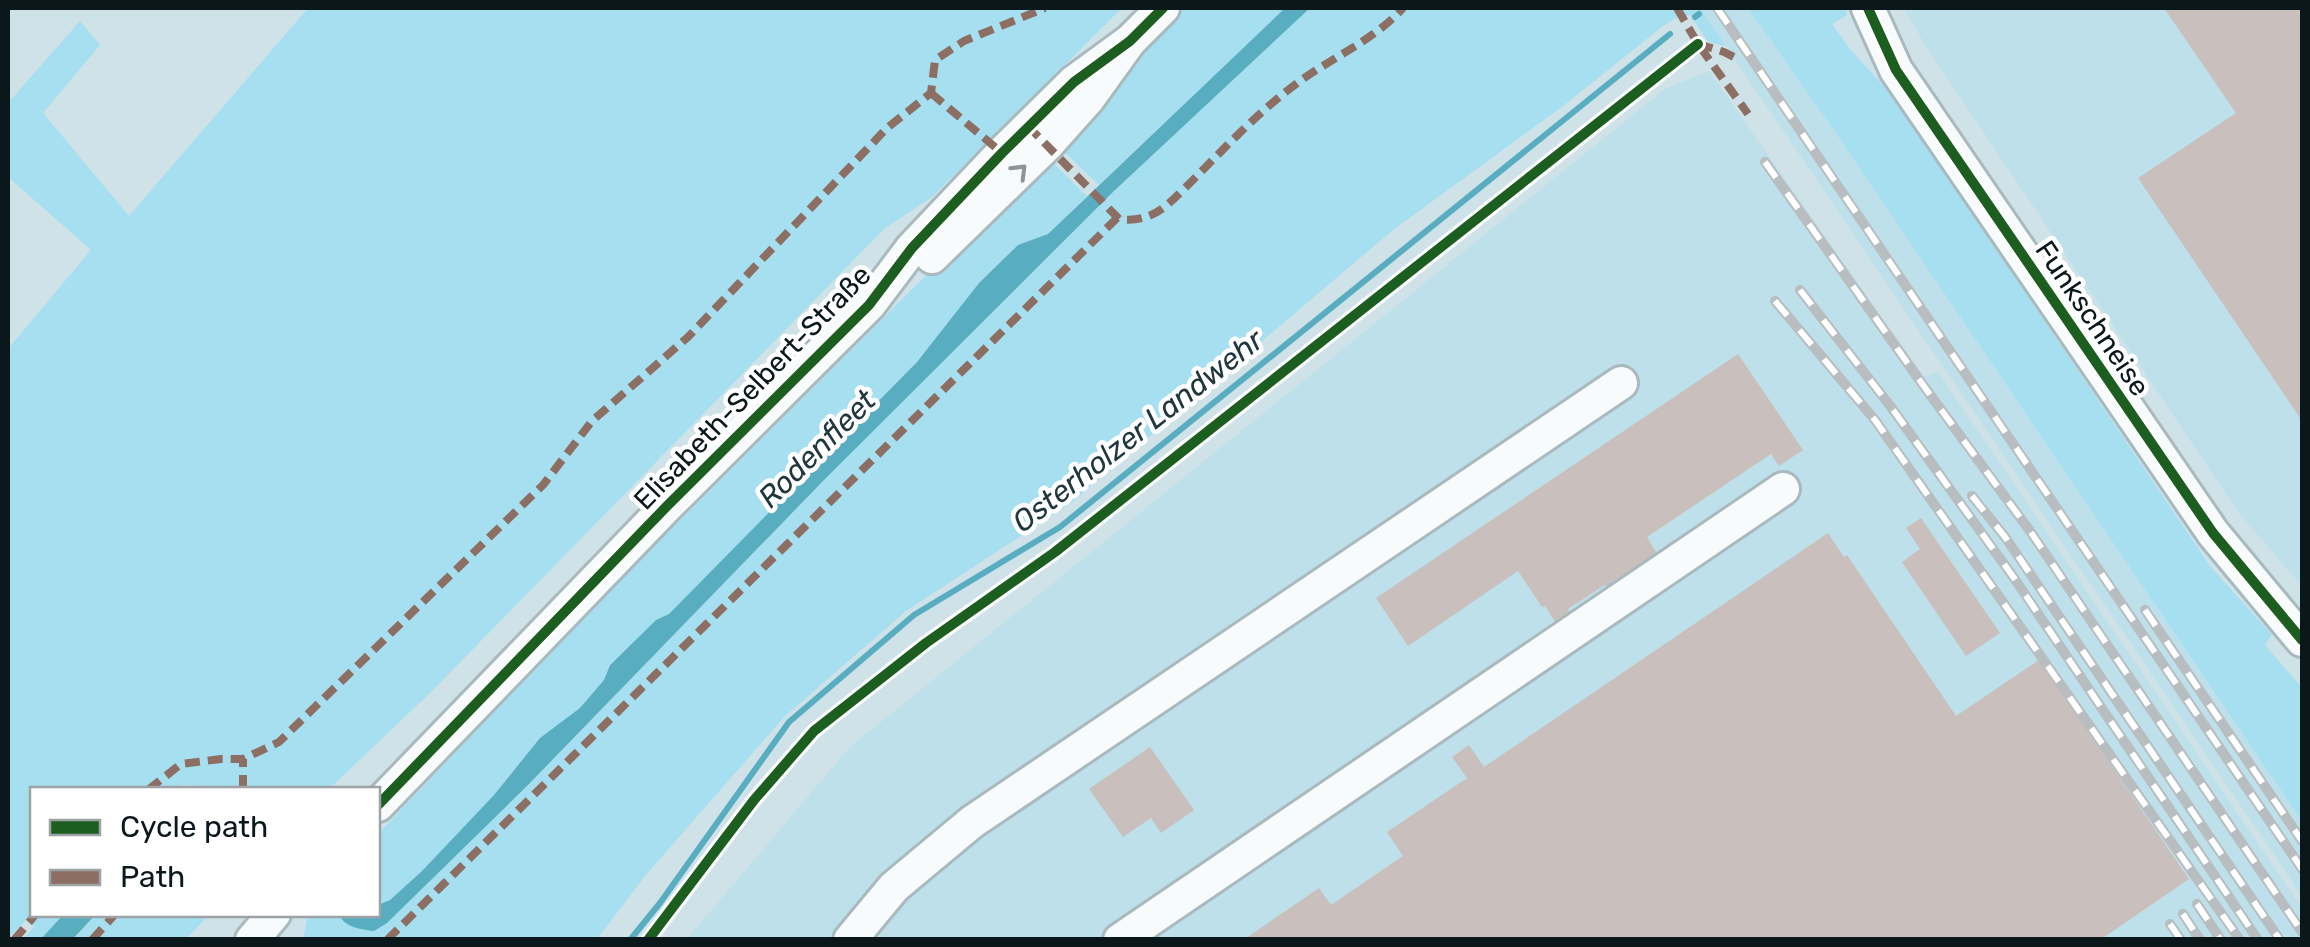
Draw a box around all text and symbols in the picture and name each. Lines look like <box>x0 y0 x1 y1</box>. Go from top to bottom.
one-way arrow <box>1009 165 1027 183</box>
street label: Funkschneise <box>2029 234 2157 402</box>
street label: Elisabeth-Selbert-Straße <box>627 258 878 516</box>
water label: Osterholzer Landwehr <box>1005 321 1272 540</box>
water label: Rodenfleet <box>751 382 884 515</box>
legend <box>30 787 380 917</box>
text: Cycle path <box>120 809 268 845</box>
text: Path <box>120 859 185 895</box>

